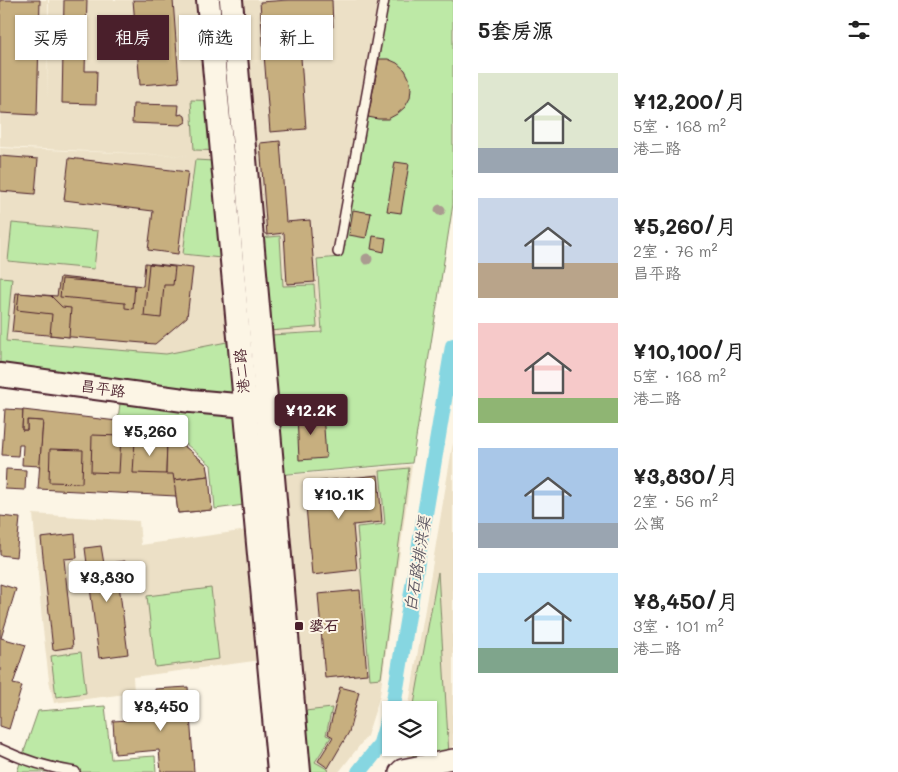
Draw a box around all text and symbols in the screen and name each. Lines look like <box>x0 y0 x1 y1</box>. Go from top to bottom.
chip: 买房 <box>15 15 87 60</box>
chip: 租房 <box>97 15 169 60</box>
chip: 筛选 <box>179 15 251 60</box>
chip: 新上 <box>261 15 333 60</box>
text: 5套房源 <box>478 16 553 43</box>
icon: filters <box>845 16 873 44</box>
text: ¥12,200/月 <box>633 87 746 114</box>
icon: home <box>518 93 578 153</box>
text: 5室 · 168 m² <box>633 115 726 136</box>
text: 港二路 <box>633 137 681 158</box>
text: ¥5,260/月 <box>633 212 737 239</box>
icon: home <box>518 218 578 278</box>
text: 2室 · 76 m² <box>633 240 718 261</box>
text: 昌平路 <box>633 262 681 283</box>
text: ¥10,100/月 <box>633 337 746 364</box>
icon: home <box>518 343 578 403</box>
street label: 港二路 <box>229 348 253 394</box>
text: 5室 · 168 m² <box>633 365 726 386</box>
street label: 昌平路 <box>79 375 127 401</box>
text: 港二路 <box>633 387 681 408</box>
pin: ¥12.2K <box>270 394 352 436</box>
text: ¥12.2K <box>286 399 336 420</box>
pin: ¥5,260 <box>109 414 191 457</box>
text: ¥5,260 <box>123 420 177 441</box>
text: ¥3,830/月 <box>633 462 738 489</box>
icon: home <box>518 468 578 528</box>
pin: ¥10.1K <box>298 478 380 520</box>
text: ¥10.1K <box>314 483 364 504</box>
text: 2室 · 56 m² <box>633 490 718 511</box>
text: 公寓 <box>633 512 665 533</box>
water label: 白石路排洪渠 <box>399 513 435 613</box>
pin: ¥3,830 <box>66 560 148 603</box>
text: ¥3,830 <box>80 566 134 587</box>
text: ¥8,450/月 <box>633 587 739 614</box>
icon: home <box>518 593 578 653</box>
place label: 婆石 <box>309 615 339 635</box>
text: 3室 · 101 m² <box>633 615 724 636</box>
marker: 婆石 <box>293 620 305 632</box>
text: 港二路 <box>633 637 681 658</box>
pin: ¥8,450 <box>120 690 202 732</box>
text: ¥8,450 <box>133 695 189 716</box>
map controls <box>382 701 437 756</box>
button: layers <box>382 701 437 756</box>

